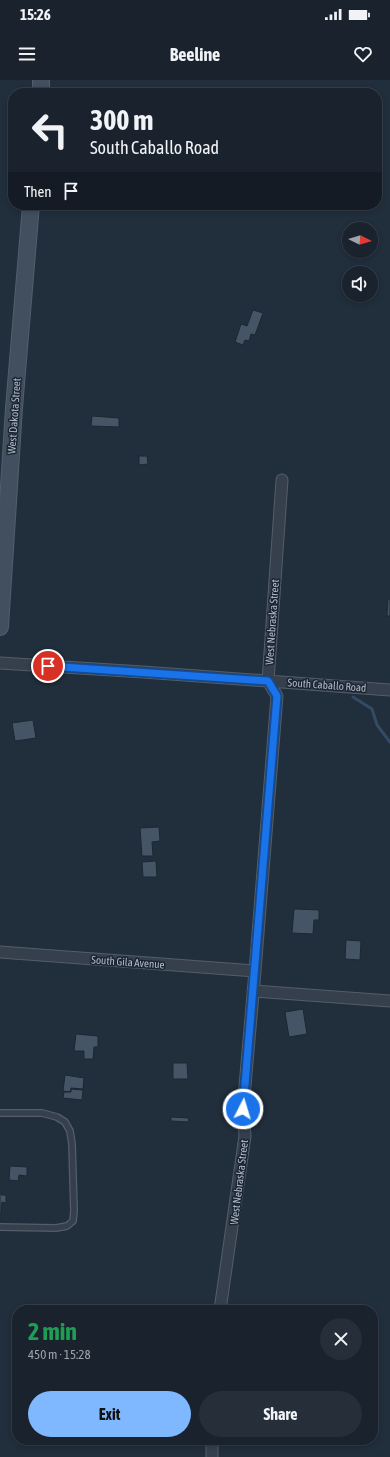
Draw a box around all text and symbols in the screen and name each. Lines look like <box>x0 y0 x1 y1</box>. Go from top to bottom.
text: 15:26 <box>20 6 51 23</box>
icon: menu <box>16 43 38 65</box>
icon: heart <box>352 43 374 65</box>
text: Beeline <box>170 44 220 65</box>
icon: left <box>24 104 76 156</box>
text: 300 m <box>90 104 153 136</box>
text: South Caballo Road <box>90 137 219 158</box>
icon: arrive <box>60 180 82 202</box>
text: Then <box>24 183 52 200</box>
north arrow <box>342 222 378 258</box>
map controls <box>342 222 378 302</box>
button: sound <box>342 266 378 302</box>
street label: West Dakota Street <box>5 378 23 454</box>
street label: West Nebraska Street <box>263 579 281 665</box>
pin <box>31 649 65 683</box>
icon: arrive <box>37 655 59 677</box>
street label: South Caballo Road <box>287 676 367 694</box>
street label: South Gila Avenue <box>91 953 165 971</box>
position arrow <box>222 1088 264 1130</box>
street label: West Nebraska Street <box>228 1139 250 1225</box>
text: 2 min <box>28 1318 77 1345</box>
button: close <box>320 1318 362 1360</box>
text: 450 m · 15:28 <box>28 1347 91 1362</box>
button: Exit <box>28 1391 191 1437</box>
button: Share <box>199 1391 362 1437</box>

